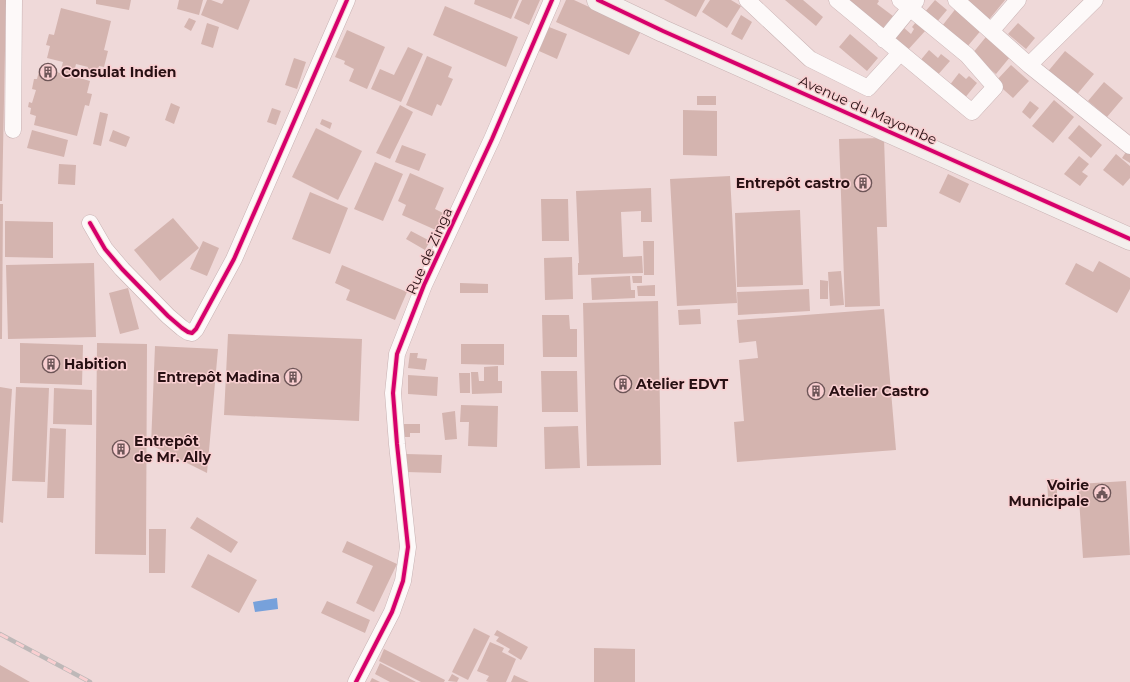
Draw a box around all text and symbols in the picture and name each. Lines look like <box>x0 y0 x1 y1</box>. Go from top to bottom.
building icon: Consulat Indien <box>38 62 58 82</box>
place label: Consulat Indien <box>61 63 176 81</box>
street label: Avenue du Mayombe <box>796 71 940 149</box>
building icon: Entrepôt castro <box>853 173 873 193</box>
place label: Entrepôt castro <box>736 174 850 192</box>
street label: Rue de Zinga <box>402 205 456 297</box>
building icon: Habition <box>41 354 61 374</box>
place label: Habition <box>64 355 127 373</box>
building icon: Entrepôt Madina <box>283 367 303 387</box>
place label: Entrepôt Madina <box>157 368 280 386</box>
building icon: Atelier EDVT <box>613 374 633 394</box>
place label: Atelier EDVT <box>635 375 728 393</box>
building icon: Atelier Castro <box>806 381 826 401</box>
place label: Atelier Castro <box>828 382 929 400</box>
place label: Entrepôt de Mr. Ally <box>134 432 212 466</box>
building icon: Entrepôt de Mr. Ally <box>111 439 131 459</box>
place label: Voirie Municipale <box>1008 476 1089 510</box>
public building icon: Voirie Municipale <box>1092 483 1112 503</box>

